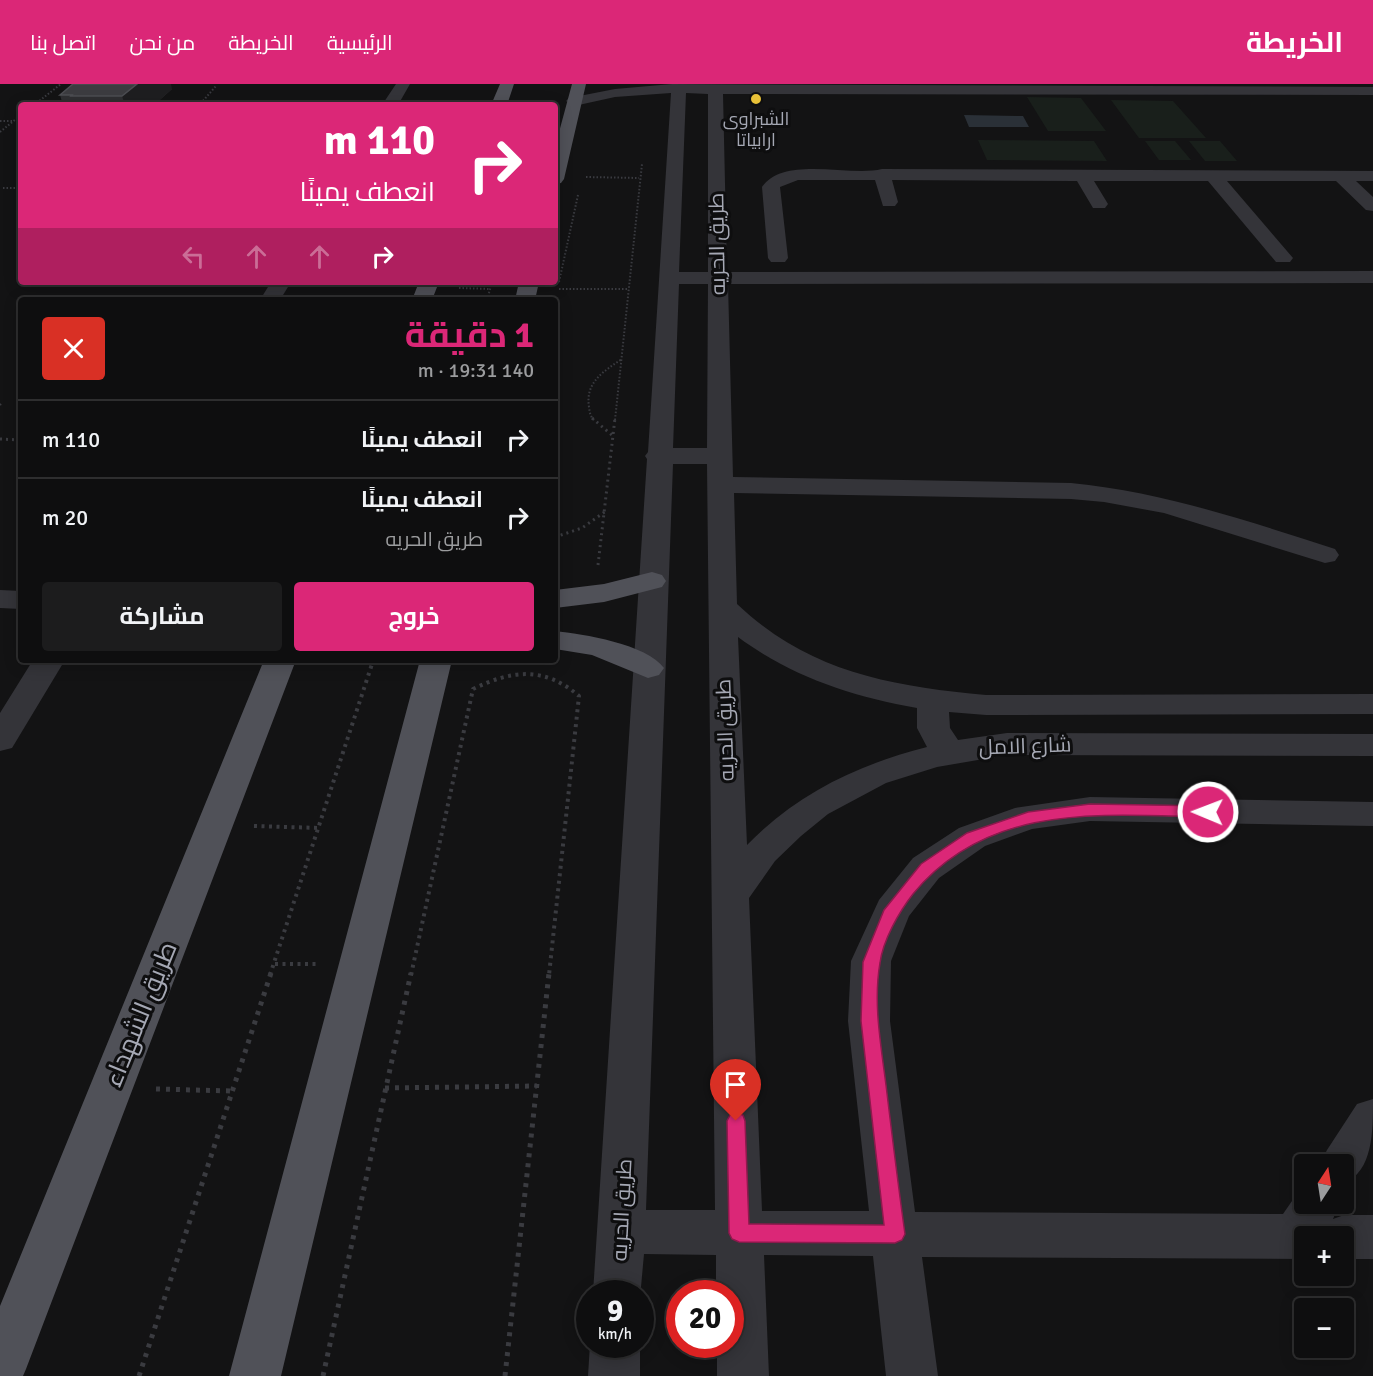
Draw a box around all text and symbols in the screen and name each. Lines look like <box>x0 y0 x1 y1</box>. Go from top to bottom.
text: الخريطة <box>1246 26 1343 60</box>
text: اتصل بنا <box>30 30 96 56</box>
text: من نحن <box>129 30 195 56</box>
text: الخريطة <box>228 30 294 56</box>
text: الرئيسية <box>327 30 393 56</box>
marker: الشبراوى ارابياتا <box>749 92 763 106</box>
place label: الشبراوى ارابياتا <box>723 108 789 151</box>
text: 110 m <box>324 115 435 166</box>
icon: right <box>456 126 534 204</box>
text: انعطف يمينًا <box>299 176 435 209</box>
street label: طريق الحريه <box>703 193 731 295</box>
icon: left <box>177 240 210 273</box>
icon: ahead <box>240 240 273 273</box>
icon: ahead <box>303 240 336 273</box>
icon: right <box>366 240 399 273</box>
text: 1 دقيقة <box>405 313 534 358</box>
button: close <box>42 317 105 380</box>
text: 140 m · 19:31 <box>418 358 534 383</box>
icon: right <box>501 423 534 456</box>
text: 110 m <box>42 426 100 453</box>
text: انعطف يمينًا <box>361 426 483 453</box>
text: انعطف يمينًا <box>361 486 483 513</box>
icon: right <box>501 501 534 534</box>
text: 20 m <box>42 504 88 531</box>
text: طريق الحريه <box>385 527 483 552</box>
button: مشاركة <box>42 582 282 651</box>
button: خروج <box>294 582 534 651</box>
street label: طريق الحريه <box>710 678 740 782</box>
street label: شارع الامل <box>978 731 1072 762</box>
position arrow <box>1176 780 1240 844</box>
street label: طريق الشهداء <box>97 937 185 1092</box>
pin <box>710 1059 761 1121</box>
icon: arrive <box>719 1068 752 1101</box>
north arrow <box>1294 1154 1354 1214</box>
map controls <box>1294 1154 1354 1358</box>
street label: طريق الحريه <box>606 1158 638 1262</box>
button: + <box>1294 1226 1354 1286</box>
speed limit sign: 20 <box>666 1280 744 1358</box>
text: 9 <box>607 1293 623 1330</box>
button: − <box>1294 1298 1354 1358</box>
text: km/h <box>598 1325 632 1343</box>

